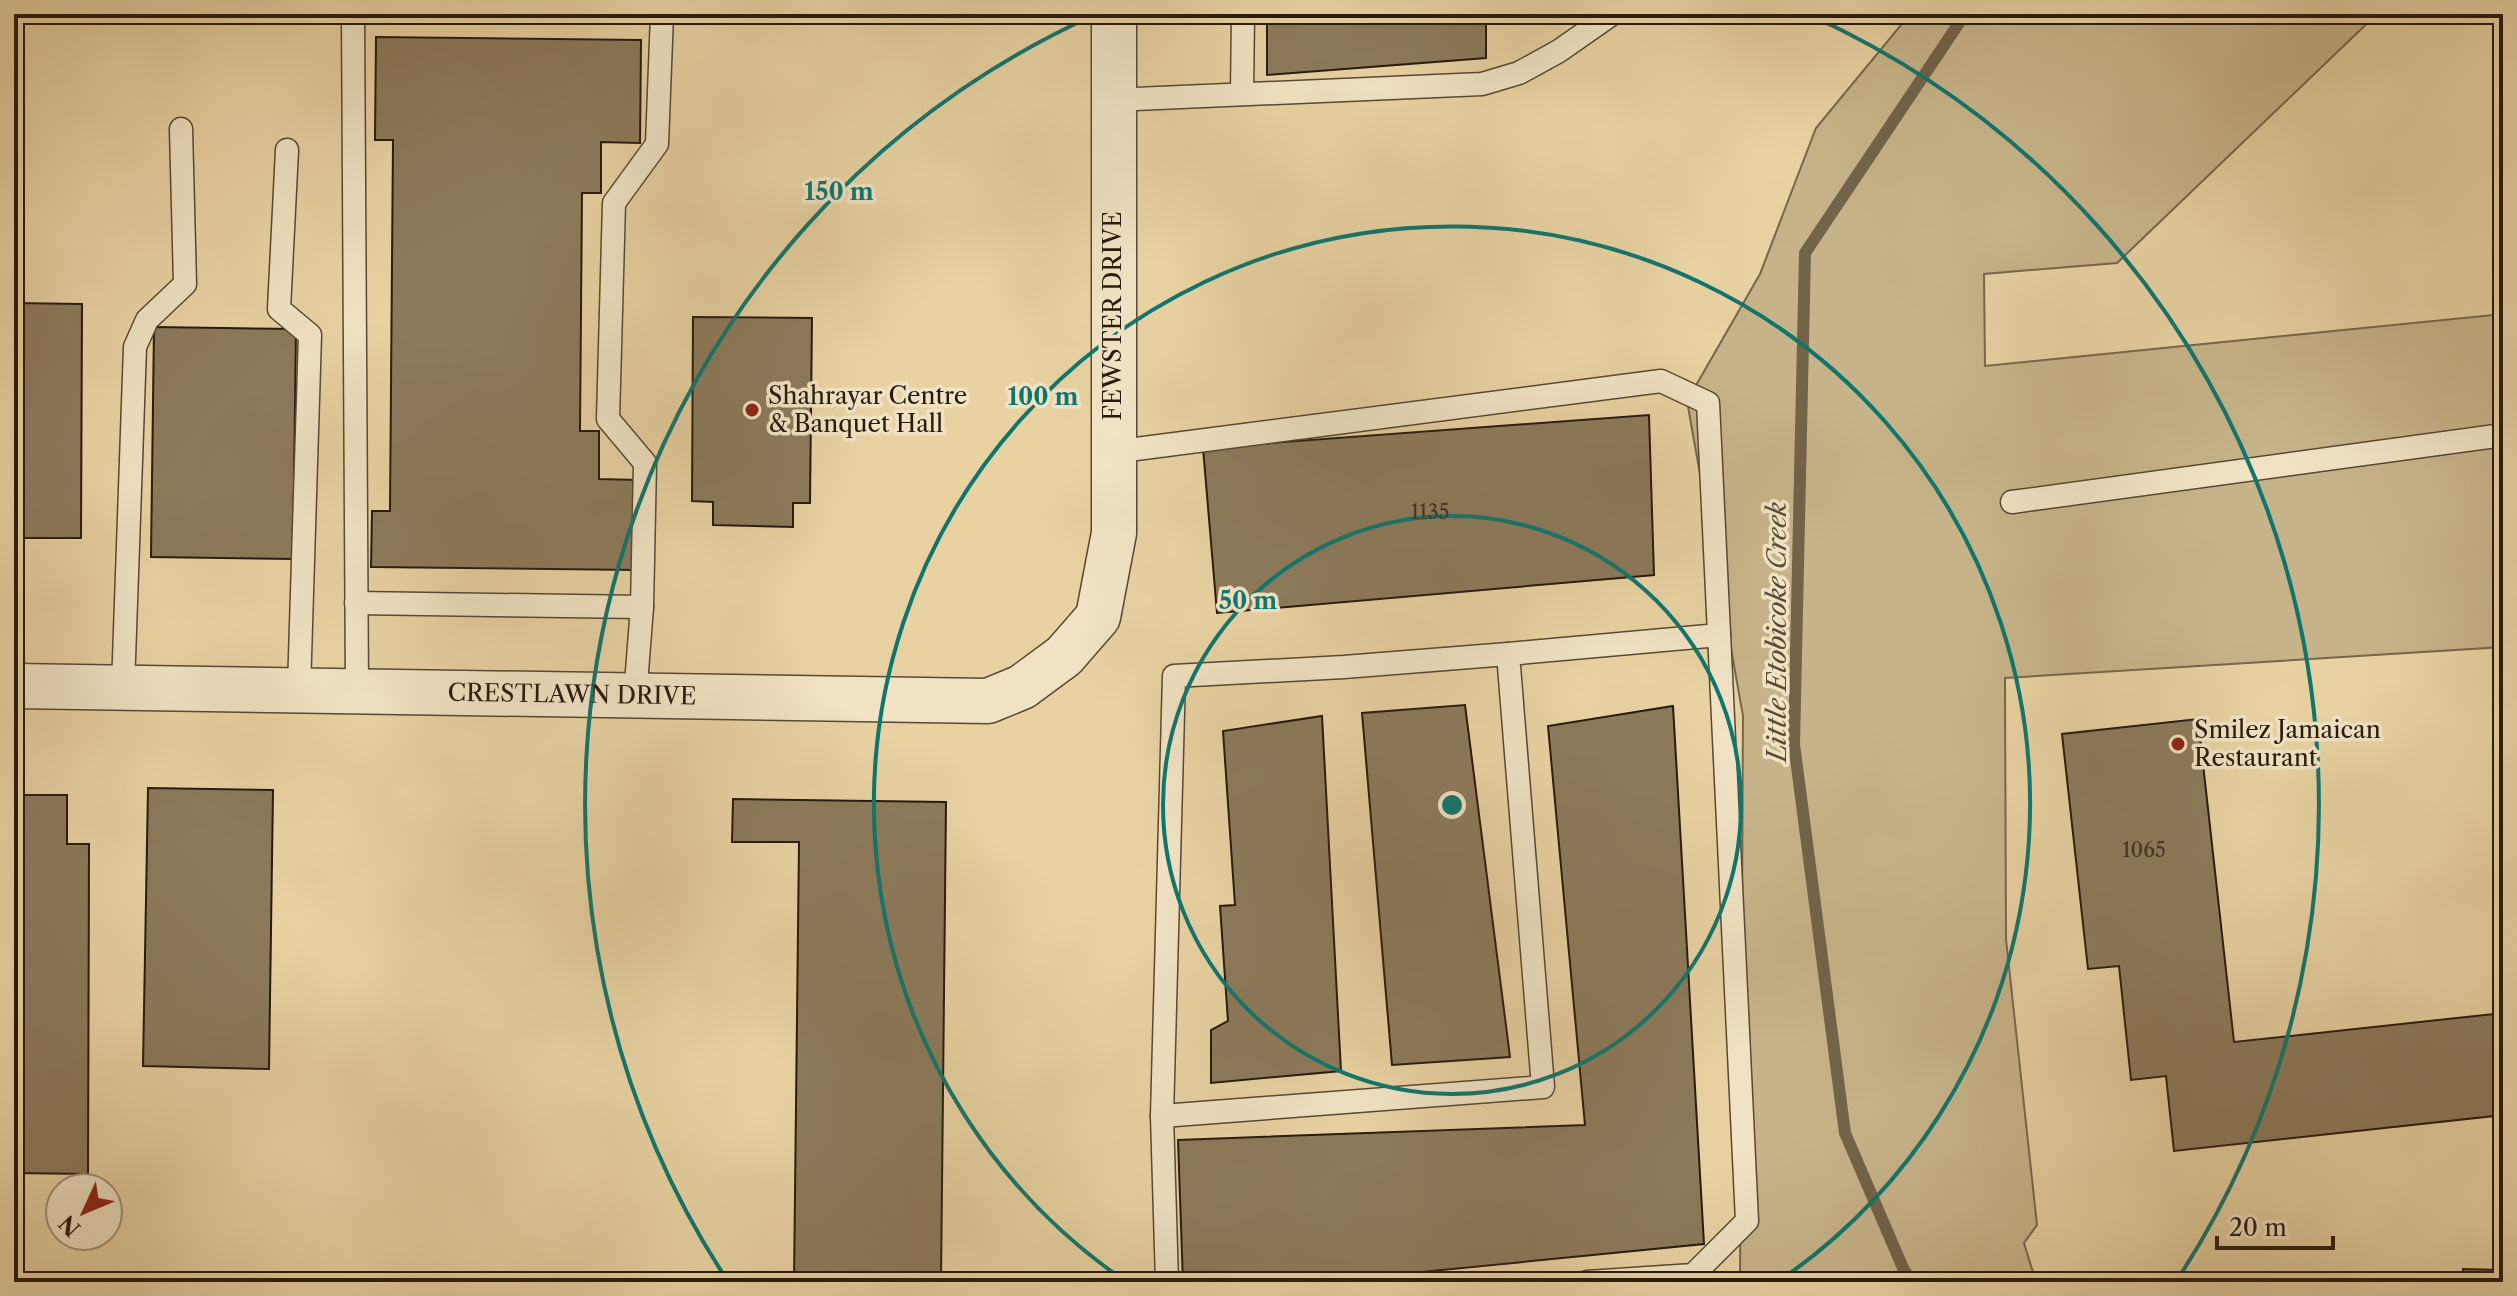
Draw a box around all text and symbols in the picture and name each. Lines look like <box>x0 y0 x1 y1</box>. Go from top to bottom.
text: 150 m <box>804 177 874 206</box>
street label: FEWSTER DRIVE <box>1098 211 1127 421</box>
place label: Shahrayar Centre & Banquet Hall <box>768 381 967 438</box>
text: 100 m <box>1007 382 1079 411</box>
marker: Shahrayar Centre & Banquet Hall <box>743 401 761 419</box>
house number: 1135 <box>1411 500 1449 524</box>
water label: Little Etobicoke Creek <box>1761 502 1793 764</box>
text: 50 m <box>1219 586 1277 615</box>
street label: CRESTLAWN DRIVE <box>447 678 697 711</box>
place label: Smilez Jamaican Restaurant <box>2194 715 2381 772</box>
marker: Smilez Jamaican Restaurant <box>2169 735 2187 753</box>
centre of rings <box>1438 791 1466 819</box>
house number: 1065 <box>2122 838 2166 862</box>
north arrow <box>44 1172 124 1252</box>
scale bar <box>2217 1200 2333 1250</box>
text: N <box>54 1209 86 1242</box>
text: 20 m <box>2229 1213 2287 1242</box>

